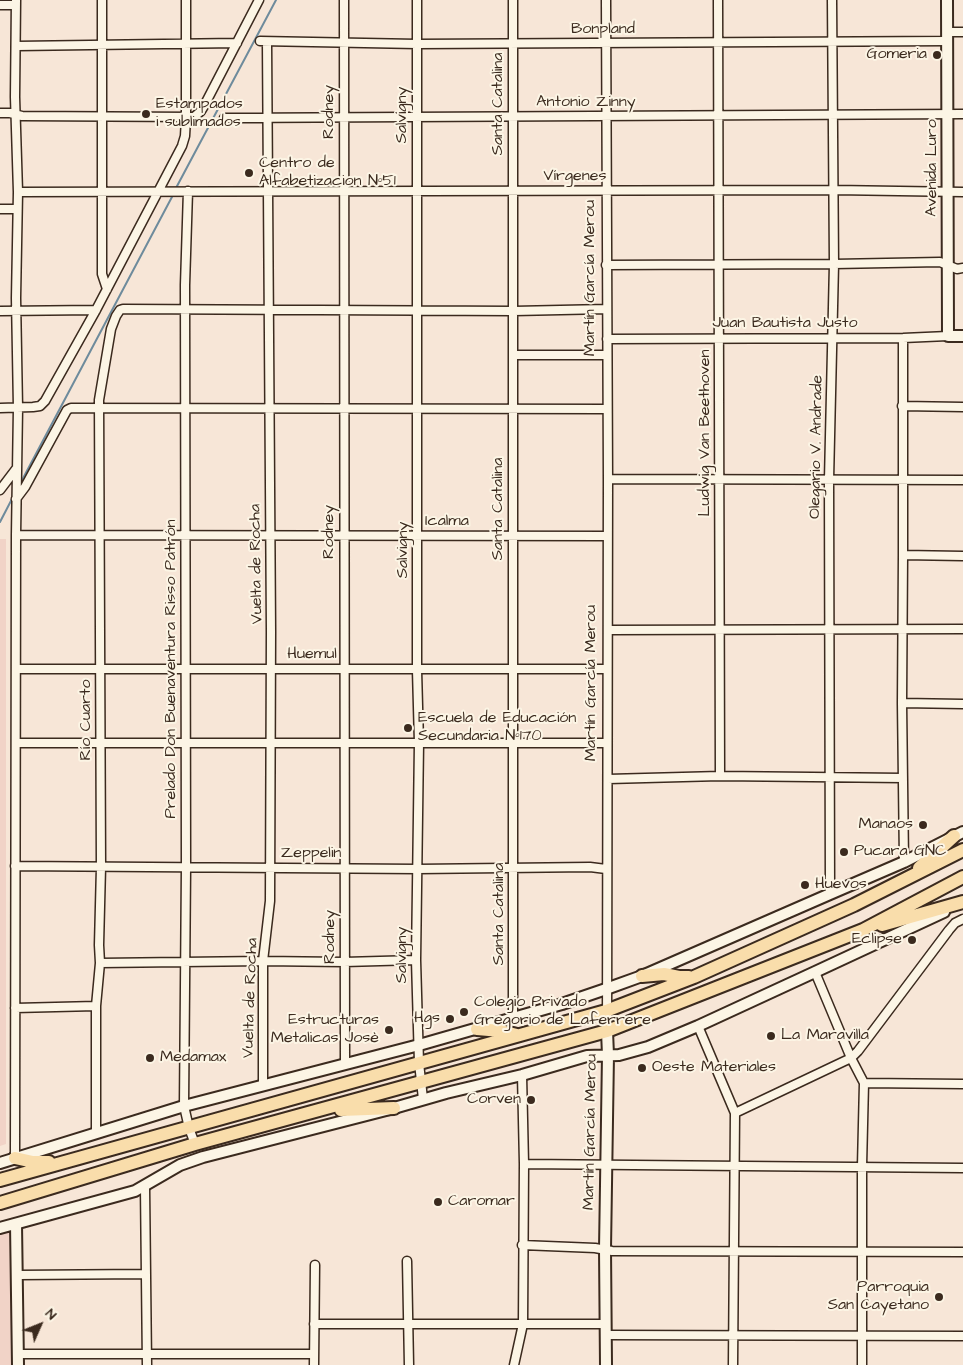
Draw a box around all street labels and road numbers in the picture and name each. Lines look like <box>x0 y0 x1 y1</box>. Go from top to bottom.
street label: Bonpland <box>571 20 635 40</box>
street label: Santa Catalina <box>489 53 509 155</box>
street label: Rodney <box>320 85 340 139</box>
street label: Salvigny <box>393 87 413 143</box>
street label: Antonio Zinny <box>536 93 636 113</box>
street label: Avenida Luro <box>923 119 943 217</box>
street label: Vírgenes <box>544 167 606 187</box>
street label: Martín García Merou <box>581 200 601 356</box>
street label: Juan Bautista Justo <box>713 314 857 334</box>
street label: Ludwig Van Beethoven <box>696 349 716 517</box>
street label: Olegario V. Andrade <box>806 375 828 519</box>
street label: Santa Catalina <box>489 458 509 560</box>
street label: Vuelta de Rocha <box>246 504 268 624</box>
street label: Rodney <box>320 505 340 559</box>
street label: Icalma <box>425 512 469 532</box>
street label: Prelado Don Buenaventura Risso Patrón <box>162 520 182 818</box>
street label: Salvigny <box>394 522 414 578</box>
street label: Martín García Merou <box>582 605 602 761</box>
street label: Huemul <box>287 645 337 665</box>
street label: Río Cuarto <box>77 679 97 761</box>
street label: Zeppelin <box>281 844 341 864</box>
street label: Santa Catalina <box>490 863 510 965</box>
street label: Rodney <box>321 910 341 964</box>
street label: Salvigny <box>393 927 413 983</box>
street label: Vuelta de Rocha <box>239 938 263 1058</box>
street label: Martín García Merou <box>580 1054 602 1210</box>

